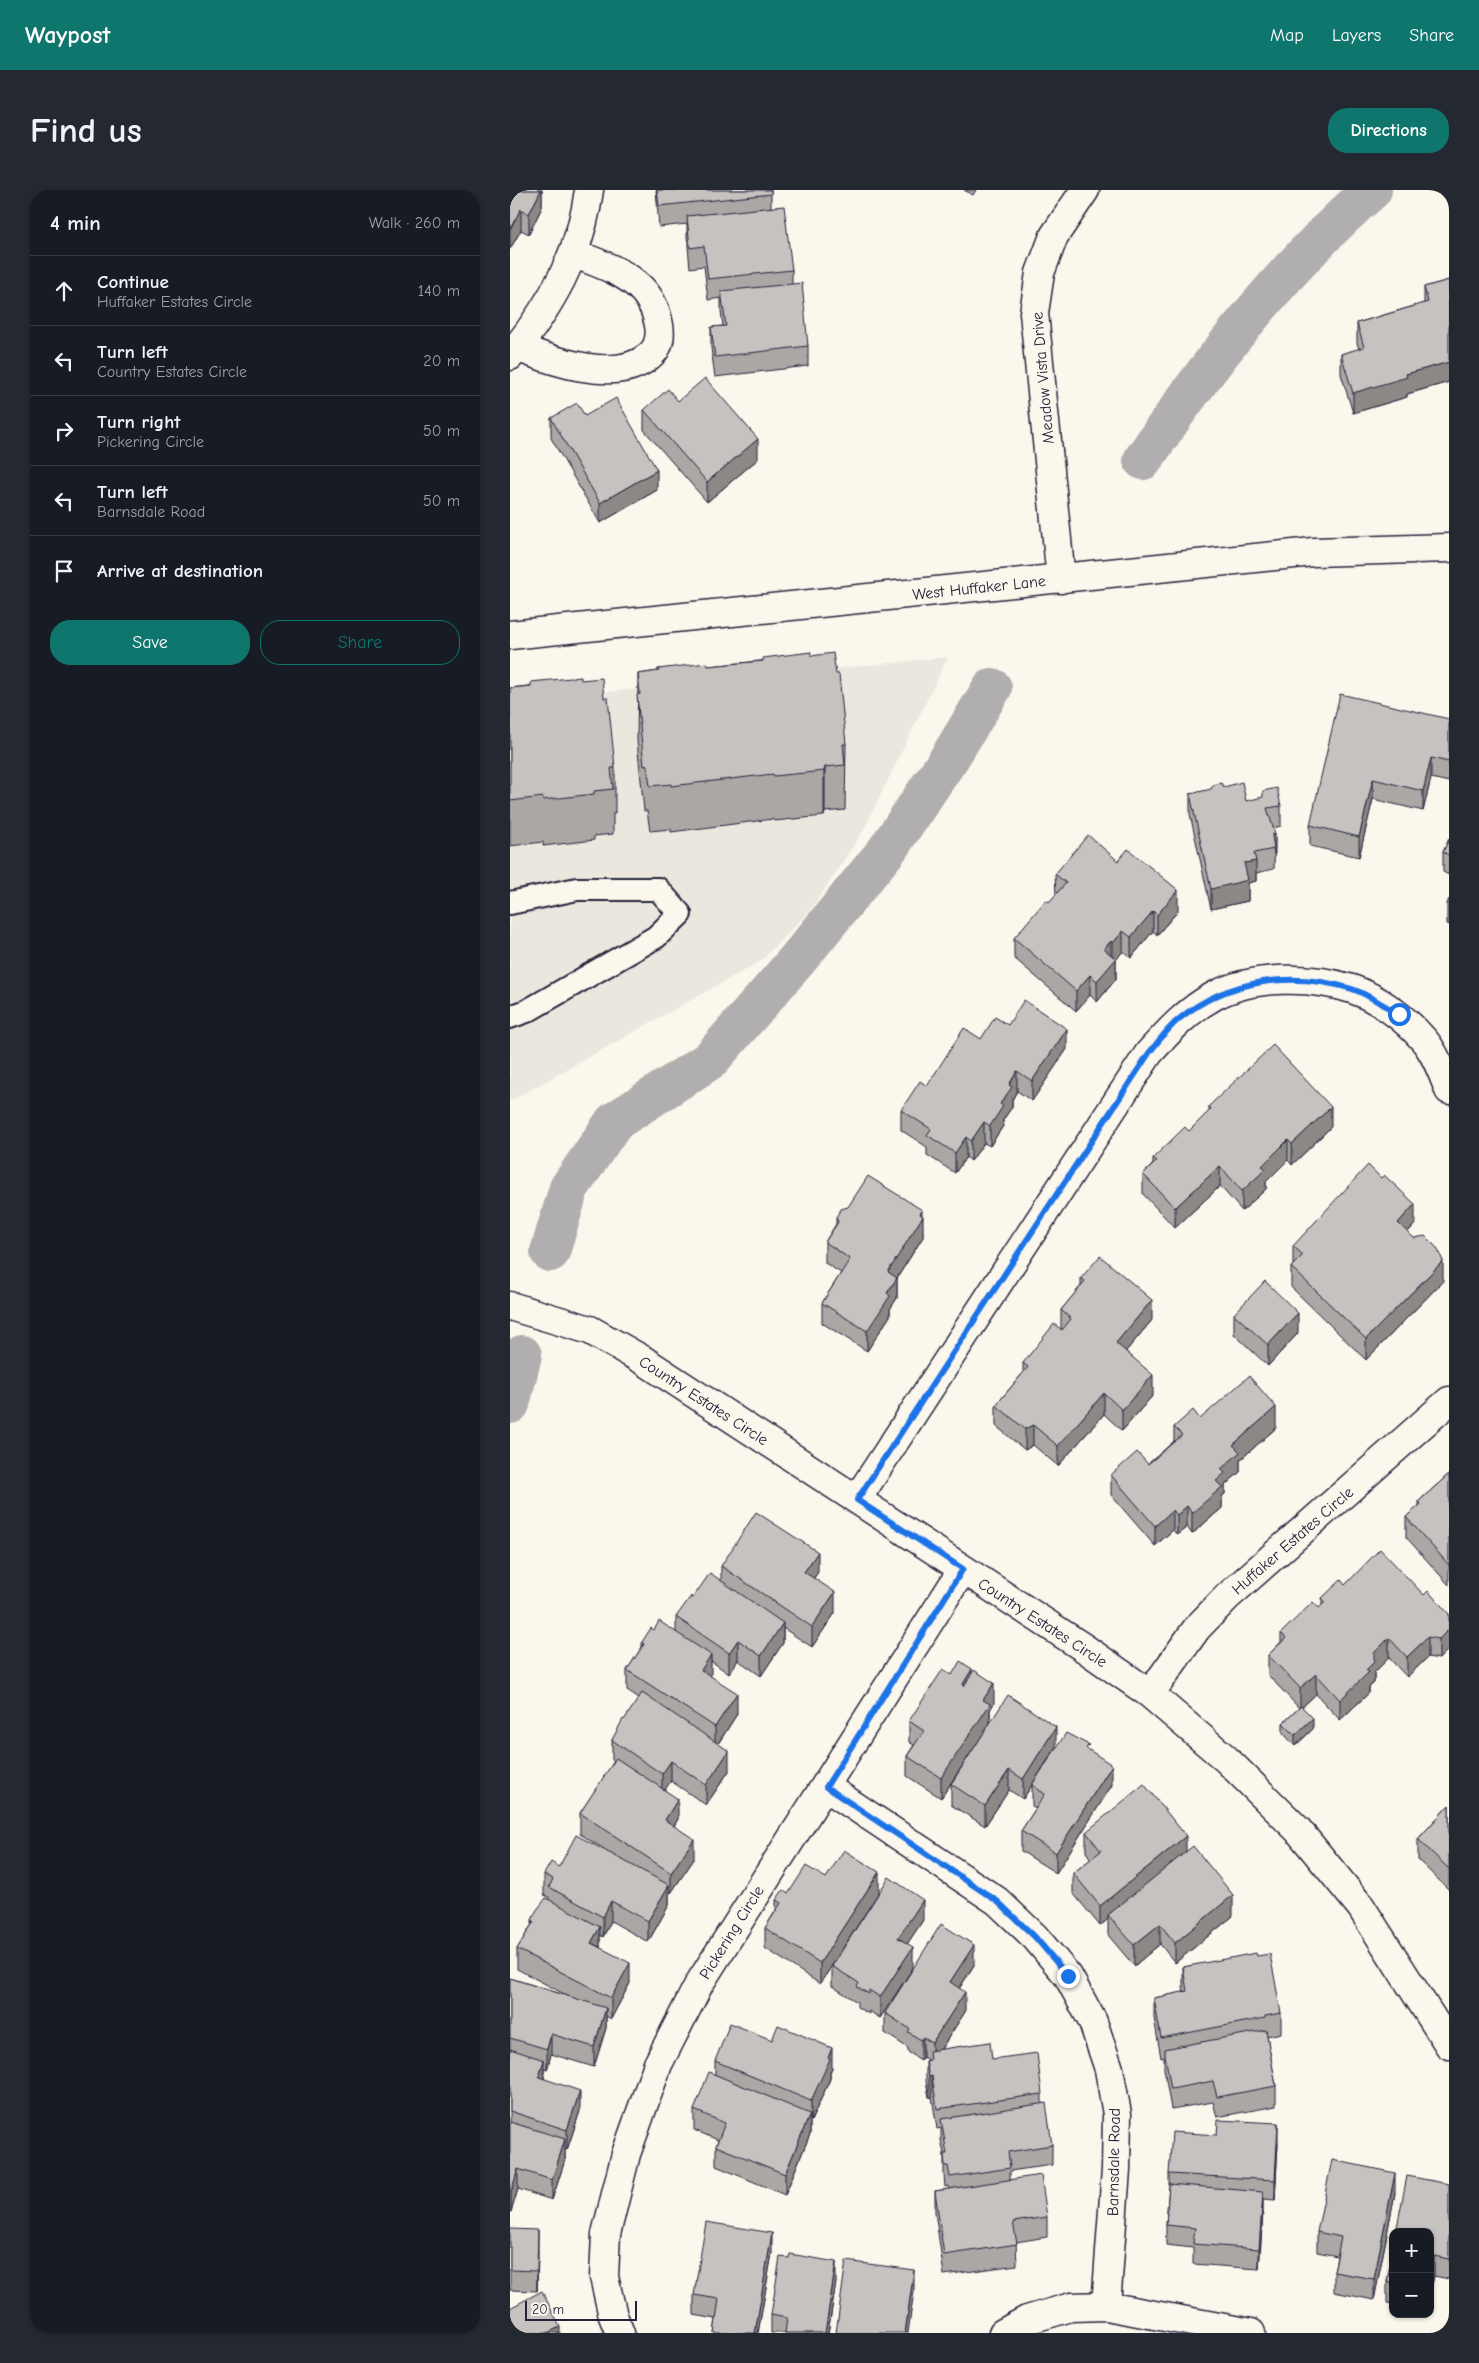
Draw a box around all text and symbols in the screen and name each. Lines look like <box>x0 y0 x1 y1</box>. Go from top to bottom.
text: Waypost <box>25 21 110 49</box>
text: Map <box>1270 25 1304 46</box>
text: Layers <box>1332 25 1381 46</box>
text: Share <box>1409 25 1454 46</box>
button: Directions <box>1328 108 1449 153</box>
text: Find us <box>30 110 142 151</box>
text: 4 min <box>50 211 101 235</box>
text: Walk · 260 m <box>369 214 460 232</box>
text: Continue <box>97 271 169 293</box>
icon: ahead <box>50 277 78 305</box>
text: 140 m <box>418 282 460 300</box>
text: Huffaker Estates Circle <box>97 293 252 311</box>
street label: Meadow Vista Drive <box>1028 311 1058 445</box>
text: Turn left <box>97 341 168 363</box>
icon: left <box>50 347 78 375</box>
text: 20 m <box>423 352 460 370</box>
text: Country Estates Circle <box>97 363 247 381</box>
text: Turn right <box>97 411 181 433</box>
icon: right <box>50 417 78 445</box>
text: 50 m <box>423 422 460 440</box>
text: Pickering Circle <box>97 433 204 451</box>
text: Turn left <box>97 481 168 503</box>
icon: left <box>50 487 78 515</box>
text: 50 m <box>423 492 460 510</box>
text: Barnsdale Road <box>97 503 205 521</box>
icon: arrive <box>50 557 78 585</box>
text: Arrive at destination <box>97 560 263 582</box>
street label: West Huffaker Lane <box>912 572 1047 604</box>
button: Save <box>50 620 250 665</box>
button: Share <box>260 620 460 665</box>
route start <box>1388 1003 1411 1026</box>
street label: Country Estates Circle <box>636 1352 771 1449</box>
street label: Huffaker Estates Circle <box>1228 1483 1357 1598</box>
street label: Country Estates Circle <box>975 1574 1110 1671</box>
street label: Pickering Circle <box>696 1882 768 1983</box>
route end <box>1057 1965 1080 1988</box>
street label: Barnsdale Road <box>1104 2108 1124 2216</box>
map controls <box>1389 2228 1434 2318</box>
button: + <box>1389 2228 1434 2273</box>
button: − <box>1389 2273 1434 2318</box>
scale bar <box>525 2298 638 2321</box>
text: 20 m <box>532 2301 564 2318</box>

